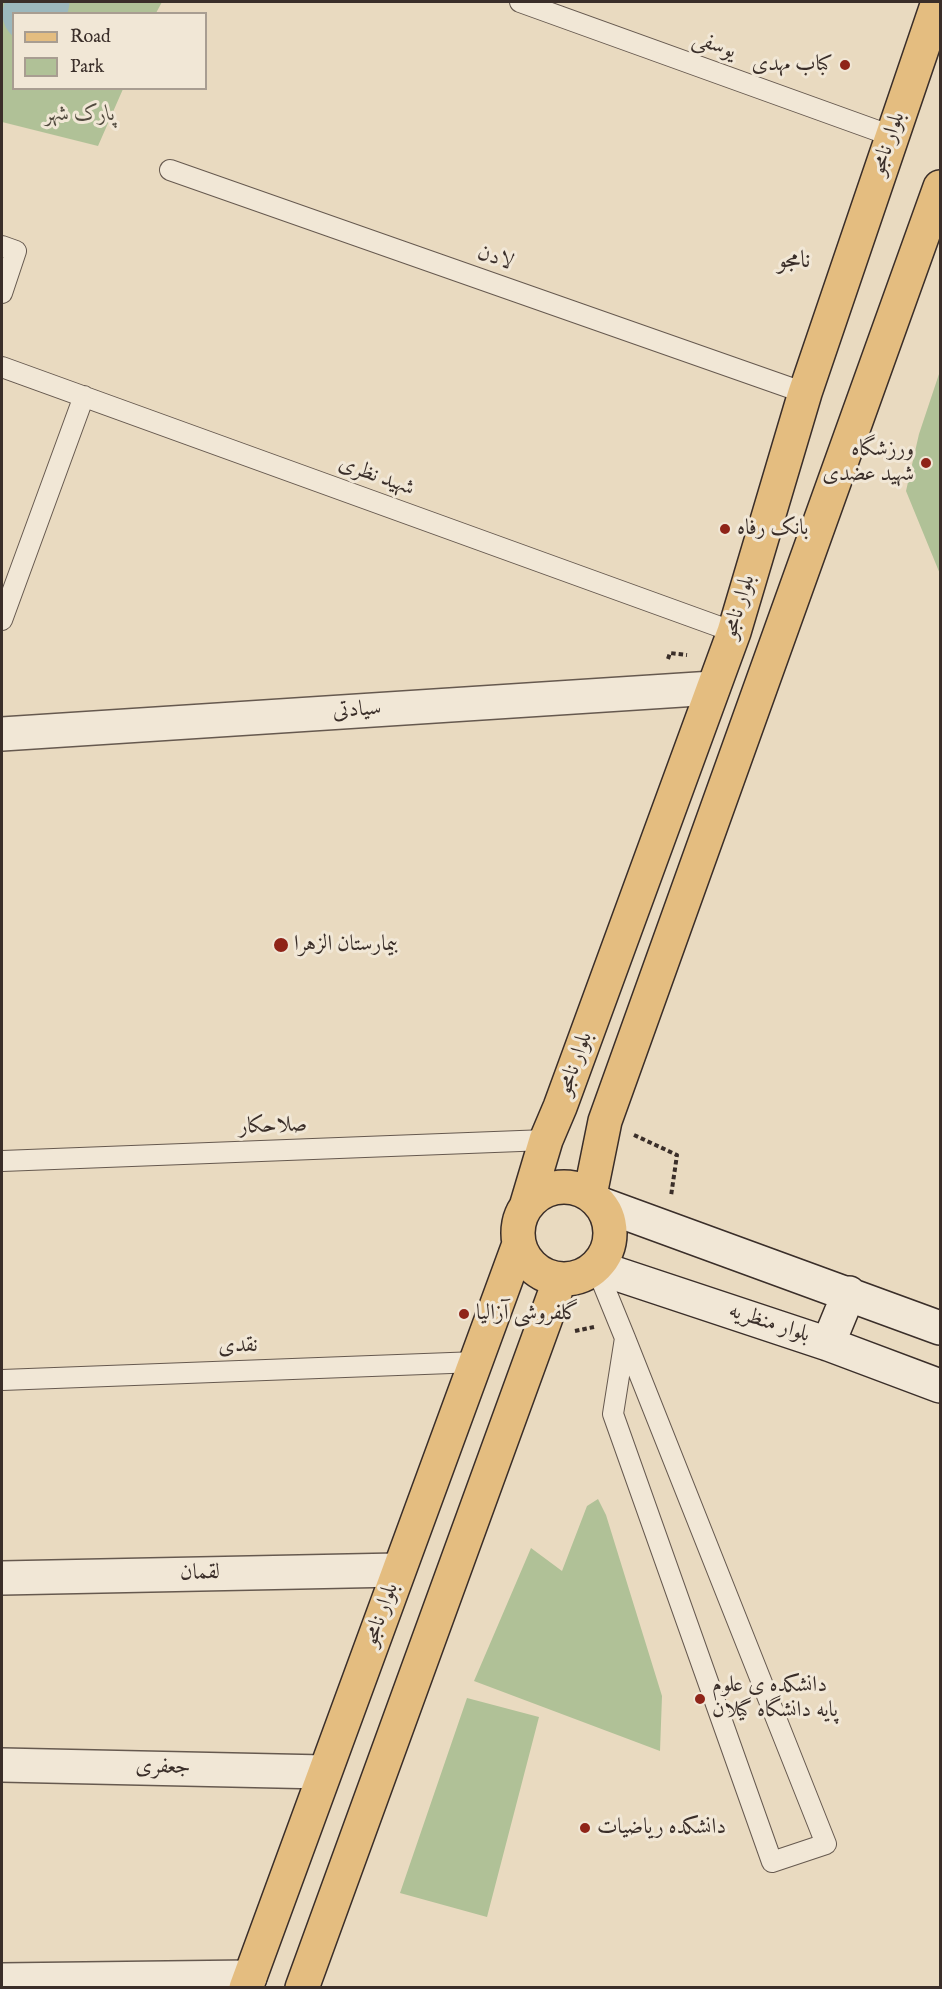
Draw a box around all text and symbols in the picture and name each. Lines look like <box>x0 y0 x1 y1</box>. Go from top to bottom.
legend <box>12 12 207 90</box>
text: Road <box>70 26 111 49</box>
street label: یوسفی <box>689 26 739 66</box>
place label: کباب مهدی <box>752 52 833 78</box>
text: Park <box>70 56 104 79</box>
marker: کباب مهدی <box>838 58 852 72</box>
park label: پارک شهر <box>44 102 116 128</box>
street label: بلوار نامجو <box>866 109 912 179</box>
street label: لادن <box>473 241 517 277</box>
district label: نامجو <box>778 248 810 276</box>
place label: ورزشگاه شهید عضدی <box>822 437 914 488</box>
street label: شهید نظری <box>334 451 418 503</box>
marker: ورزشگاه شهید عضدی <box>919 456 933 470</box>
place label: بانک رفاه <box>737 516 809 542</box>
marker: بانک رفاه <box>718 522 732 536</box>
street label: بلوار نامجو <box>718 572 762 642</box>
street label: سیادتی <box>332 696 382 726</box>
place label: بیمارستان الزهرا <box>294 932 398 958</box>
marker: بیمارستان الزهرا <box>272 936 290 954</box>
street label: بلوار نامجو <box>552 1029 600 1099</box>
street label: صلاحکار <box>238 1113 308 1141</box>
street label: بلوار منظریه <box>725 1298 813 1350</box>
place label: گلفروشی آزالیا <box>476 1301 579 1327</box>
marker: گلفروشی آزالیا <box>457 1307 471 1321</box>
street label: نقدی <box>218 1333 258 1361</box>
street label: لقمان <box>180 1560 220 1588</box>
street label: بلوار نامجو <box>358 1580 406 1650</box>
place label: دانشکده ی علوم پایه دانشگاه گیلان <box>712 1673 838 1724</box>
marker: دانشکده ی علوم پایه دانشگاه گیلان <box>693 1692 707 1706</box>
street label: جعفری <box>135 1754 191 1782</box>
place label: دانشکده ریاضیات <box>597 1815 726 1841</box>
marker: دانشکده ریاضیات <box>578 1821 592 1835</box>

